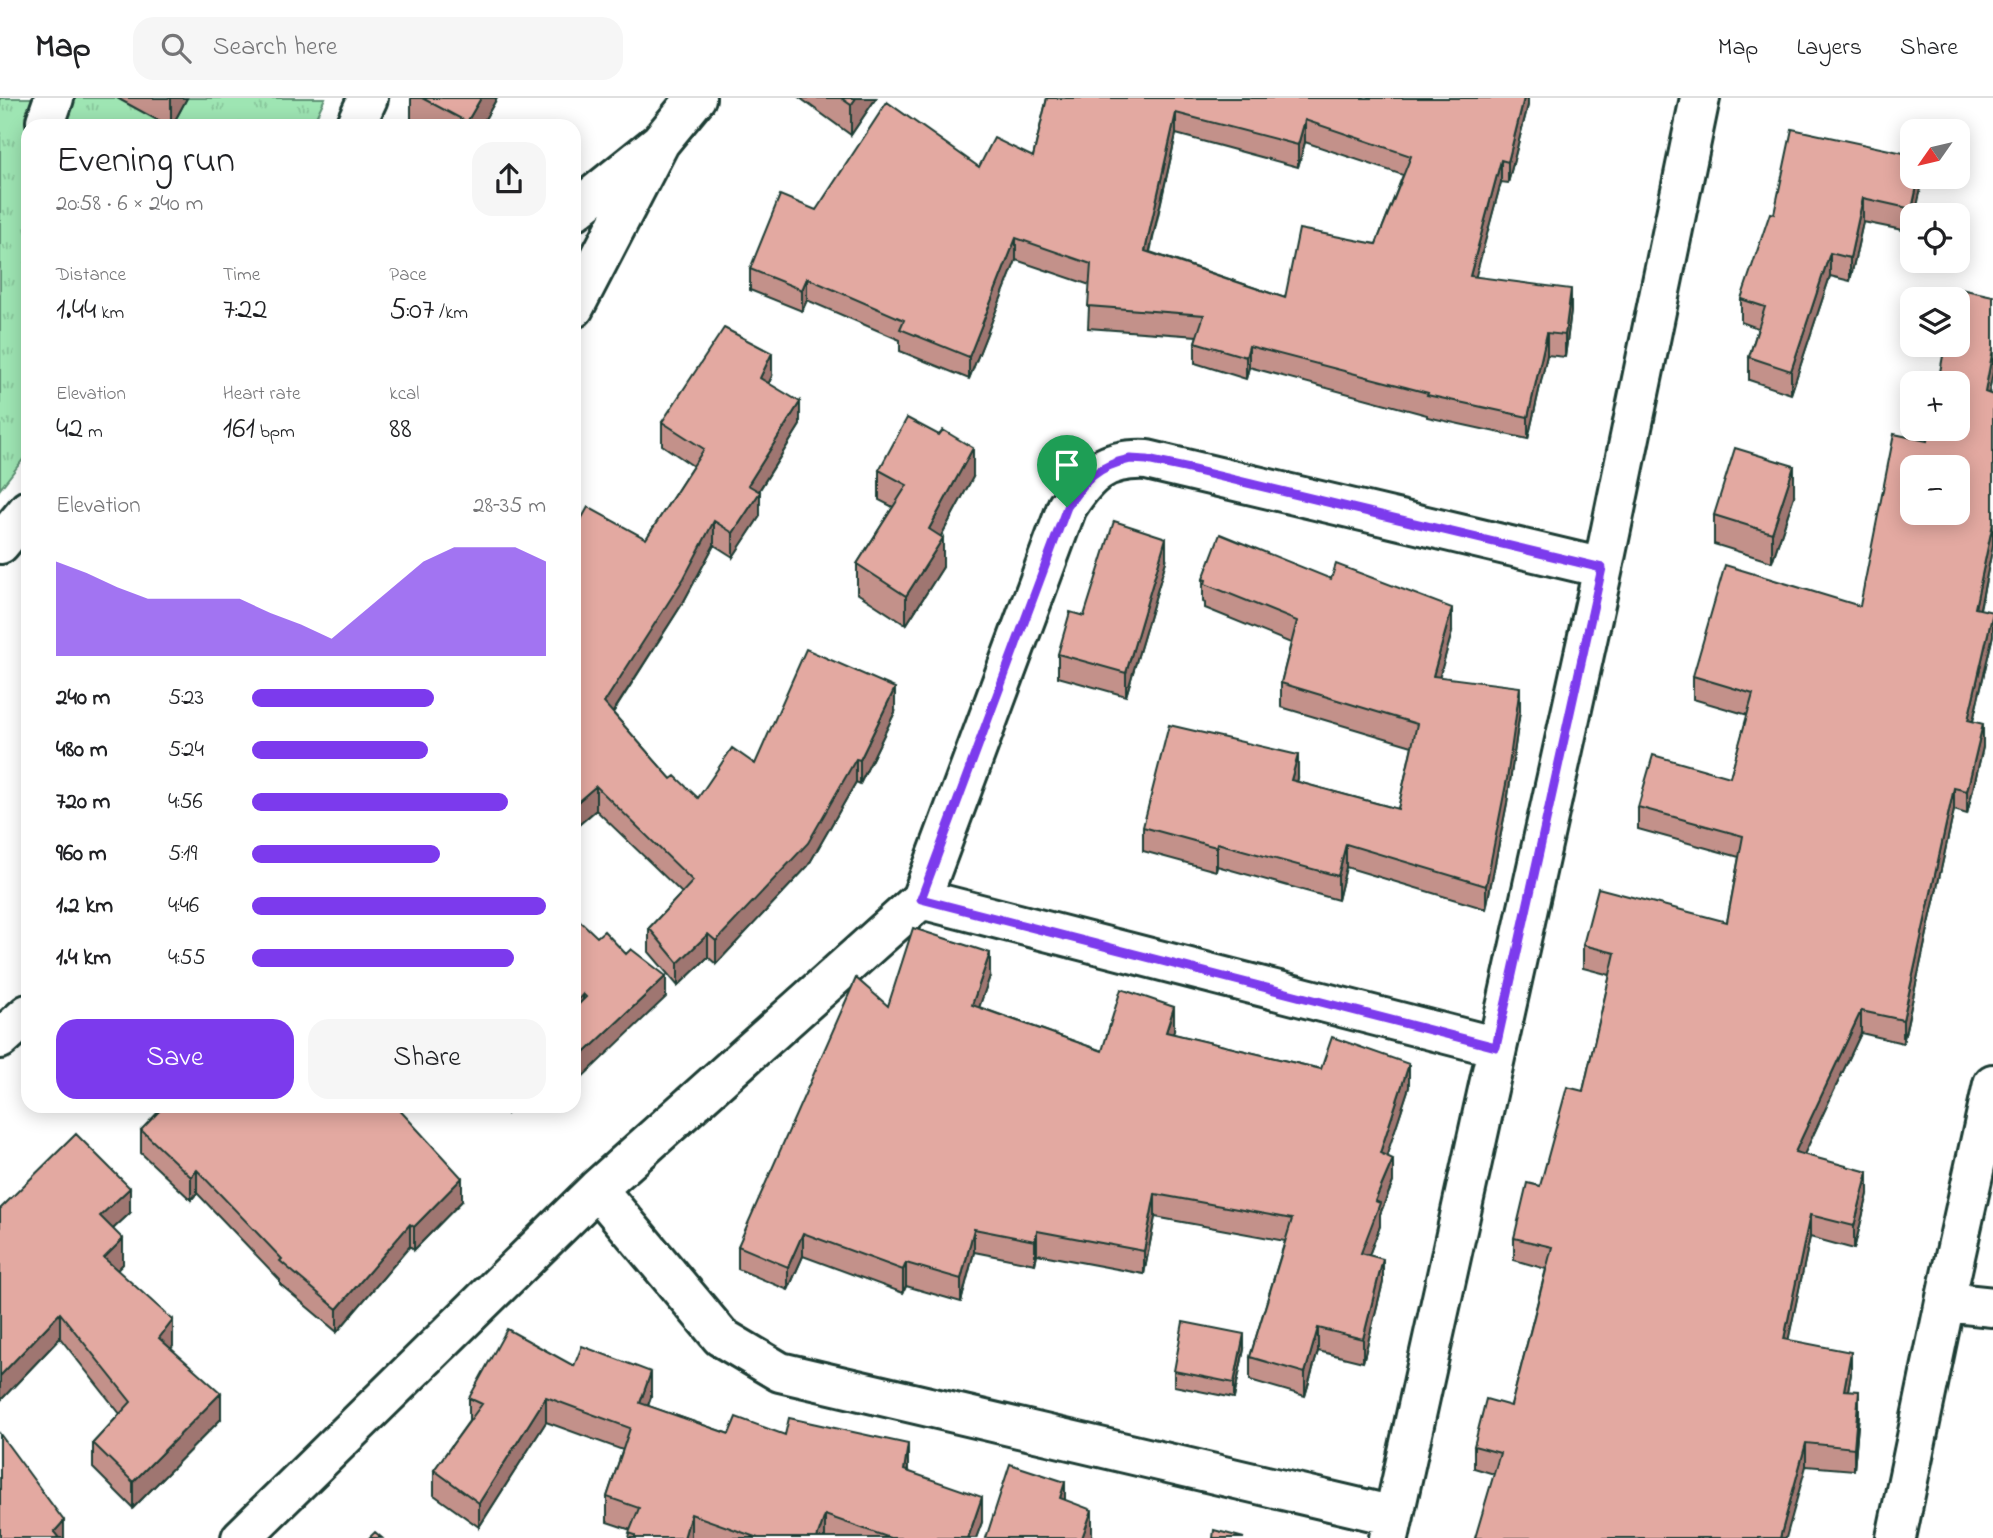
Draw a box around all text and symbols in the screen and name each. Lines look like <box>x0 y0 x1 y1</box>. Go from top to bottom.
search box <box>133 17 623 80</box>
text: Map <box>35 24 91 72</box>
icon: search <box>157 29 195 67</box>
text: Search here <box>213 29 337 67</box>
text: Map <box>1718 31 1758 66</box>
text: Layers <box>1796 31 1862 66</box>
text: Share <box>1900 31 1958 66</box>
north arrow <box>1900 119 1970 189</box>
map controls <box>1900 119 1970 525</box>
text: Evening run <box>56 134 235 190</box>
button: share <box>472 142 546 216</box>
text: 20:58 · 6 × 240 m <box>56 188 203 221</box>
button: locate <box>1900 203 1970 273</box>
text: Distance <box>56 262 126 289</box>
text: Time <box>223 262 260 289</box>
text: Pace <box>389 262 426 289</box>
button: layers <box>1900 287 1970 357</box>
text: 1.44 <box>56 289 96 333</box>
text: 7:22 <box>223 289 267 333</box>
text: 5:07 <box>389 289 434 333</box>
text: km <box>96 300 124 327</box>
text: /km <box>434 300 468 327</box>
button: + <box>1900 371 1970 441</box>
text: Elevation <box>56 381 126 408</box>
text: Heart rate <box>223 381 301 408</box>
text: kcal <box>389 381 420 408</box>
text: 42 <box>56 408 83 452</box>
text: 161 <box>223 408 255 452</box>
text: 88 <box>389 408 412 452</box>
text: m <box>83 419 103 446</box>
text: bpm <box>255 419 295 446</box>
pin <box>1037 435 1097 507</box>
icon: arrive <box>1048 446 1086 484</box>
button: − <box>1900 455 1970 525</box>
text: Elevation <box>56 490 141 523</box>
text: 28–35 m <box>473 490 546 523</box>
text: 240 m <box>56 682 110 715</box>
text: 5:23 <box>168 682 204 715</box>
text: 480 m <box>56 734 108 767</box>
text: 5:24 <box>168 734 204 767</box>
text: 720 m <box>56 786 110 819</box>
text: 4:56 <box>168 786 203 819</box>
text: 960 m <box>56 838 107 871</box>
text: 5:19 <box>168 838 197 871</box>
text: 1.2 km <box>56 890 113 923</box>
text: 4:46 <box>168 890 199 923</box>
text: 1.4 km <box>56 942 111 975</box>
text: 4:55 <box>168 942 206 975</box>
button: Save <box>56 1019 294 1099</box>
button: Share <box>308 1019 546 1099</box>

